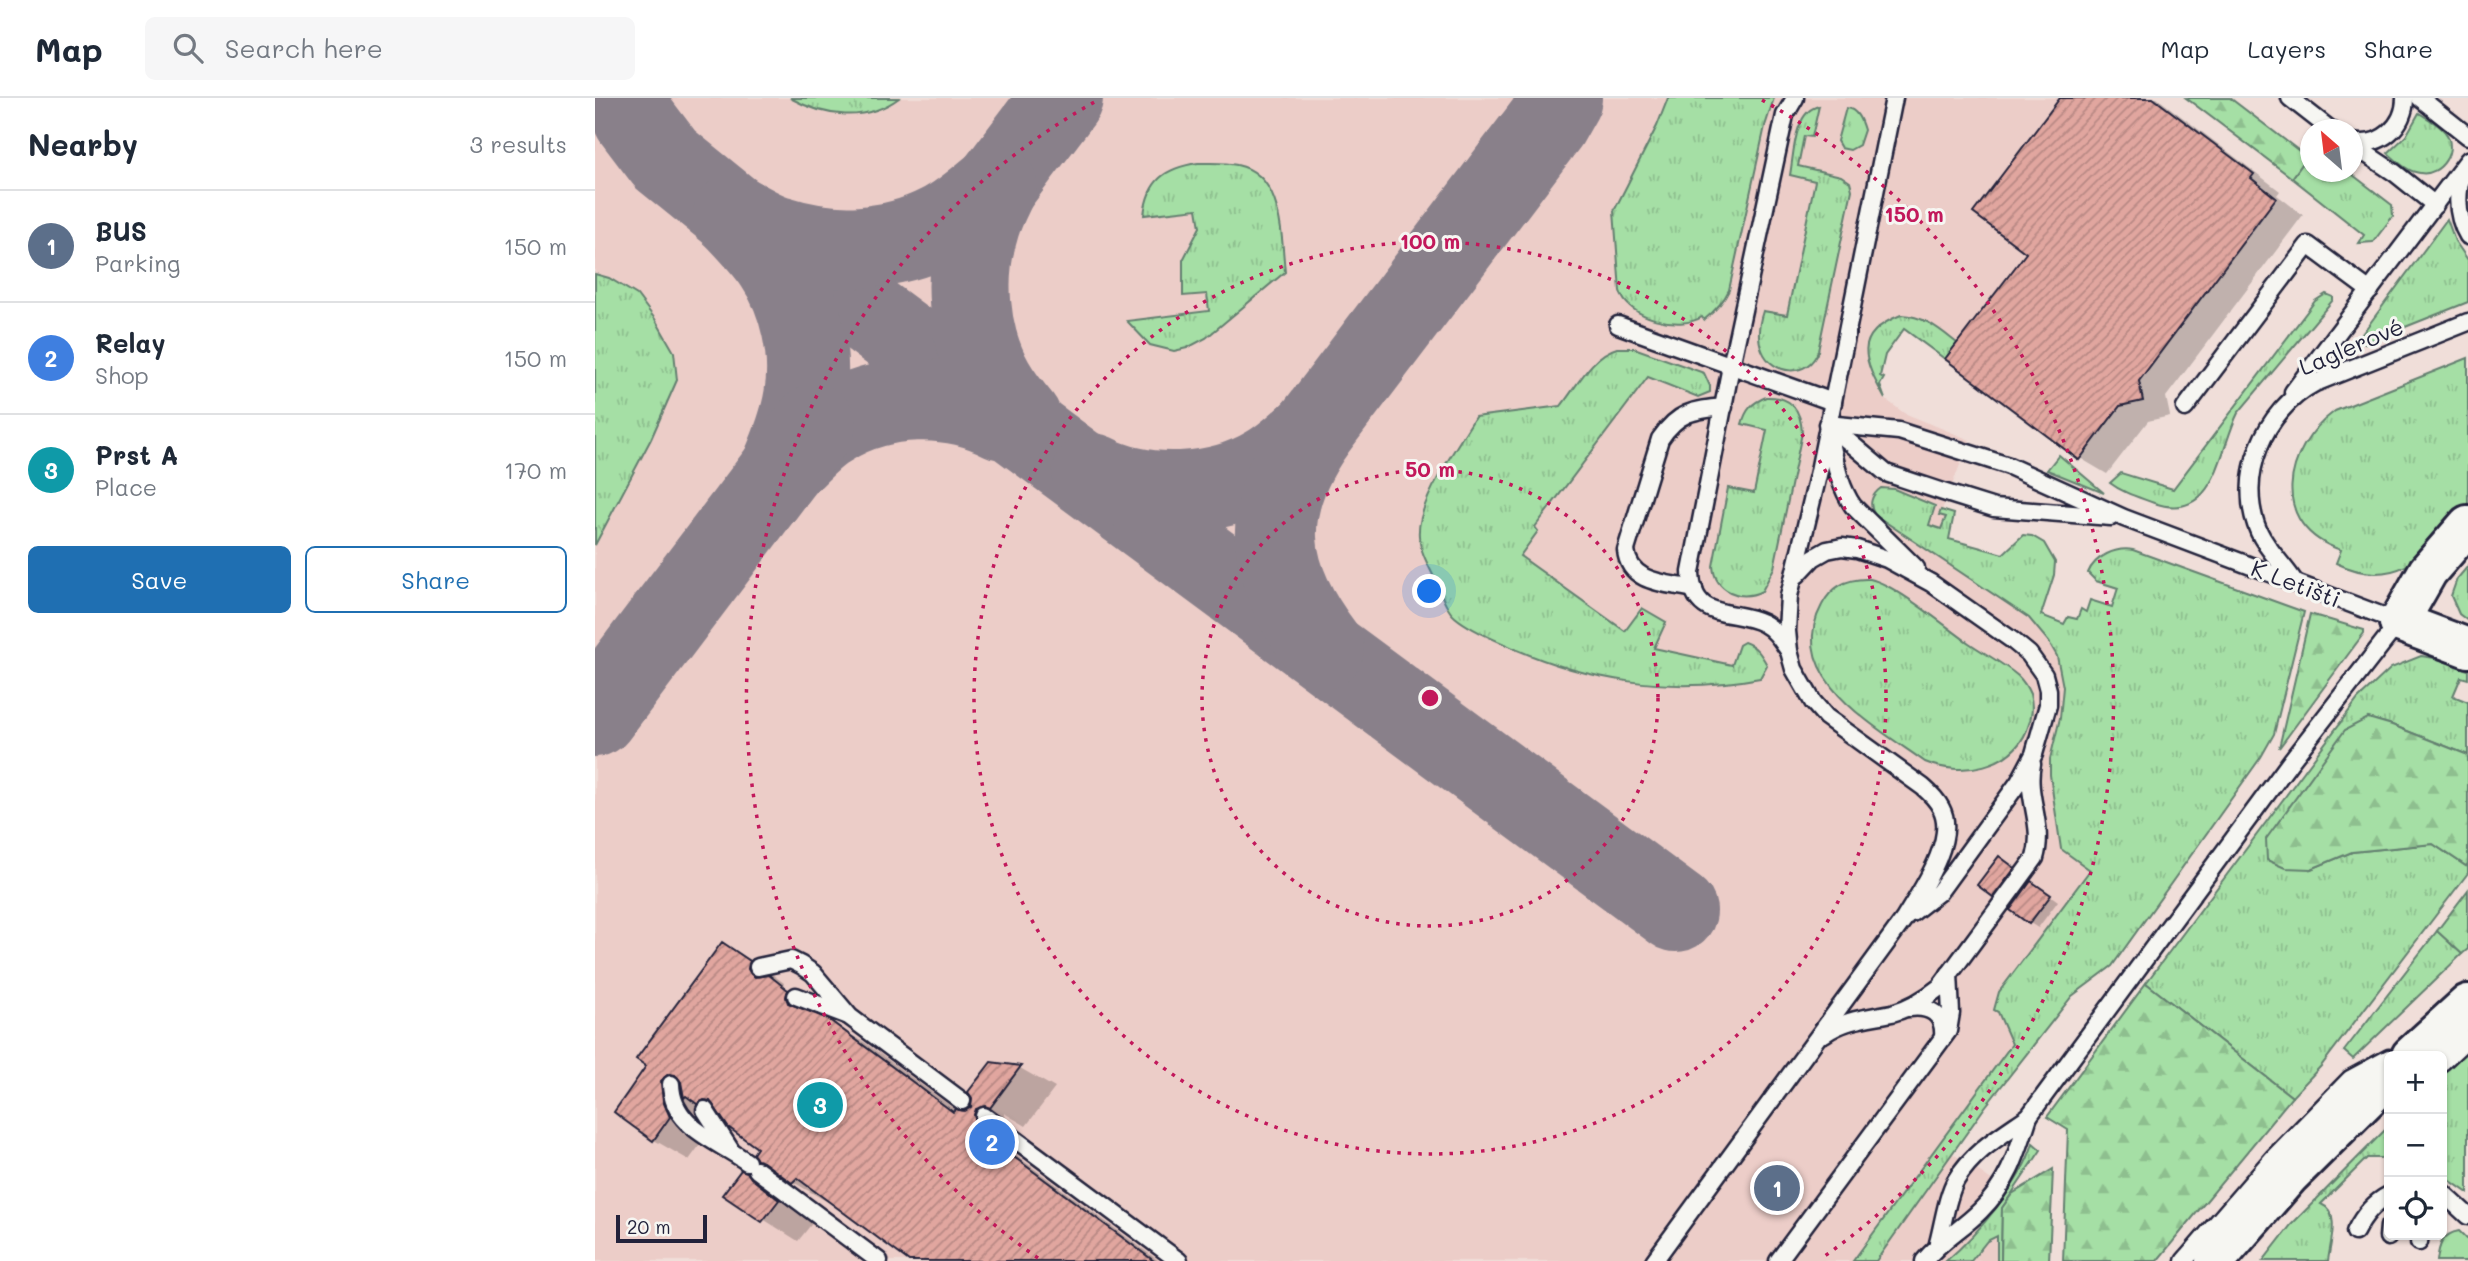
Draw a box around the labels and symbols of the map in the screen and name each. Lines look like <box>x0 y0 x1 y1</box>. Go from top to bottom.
north arrow <box>2300 119 2363 182</box>
text: 150 m <box>1884 200 1944 227</box>
text: 100 m <box>1400 227 1460 254</box>
street label: Laglerové <box>2294 311 2408 381</box>
text: 50 m <box>1405 455 1455 482</box>
street label: K Letišti <box>2247 552 2345 614</box>
your location <box>1412 574 1446 608</box>
centre of rings <box>1418 686 1442 710</box>
pin: 3 <box>797 1079 843 1131</box>
pin: 2 <box>969 1116 1015 1168</box>
pin: 1 <box>1754 1162 1800 1214</box>
scale bar <box>616 1212 707 1244</box>

